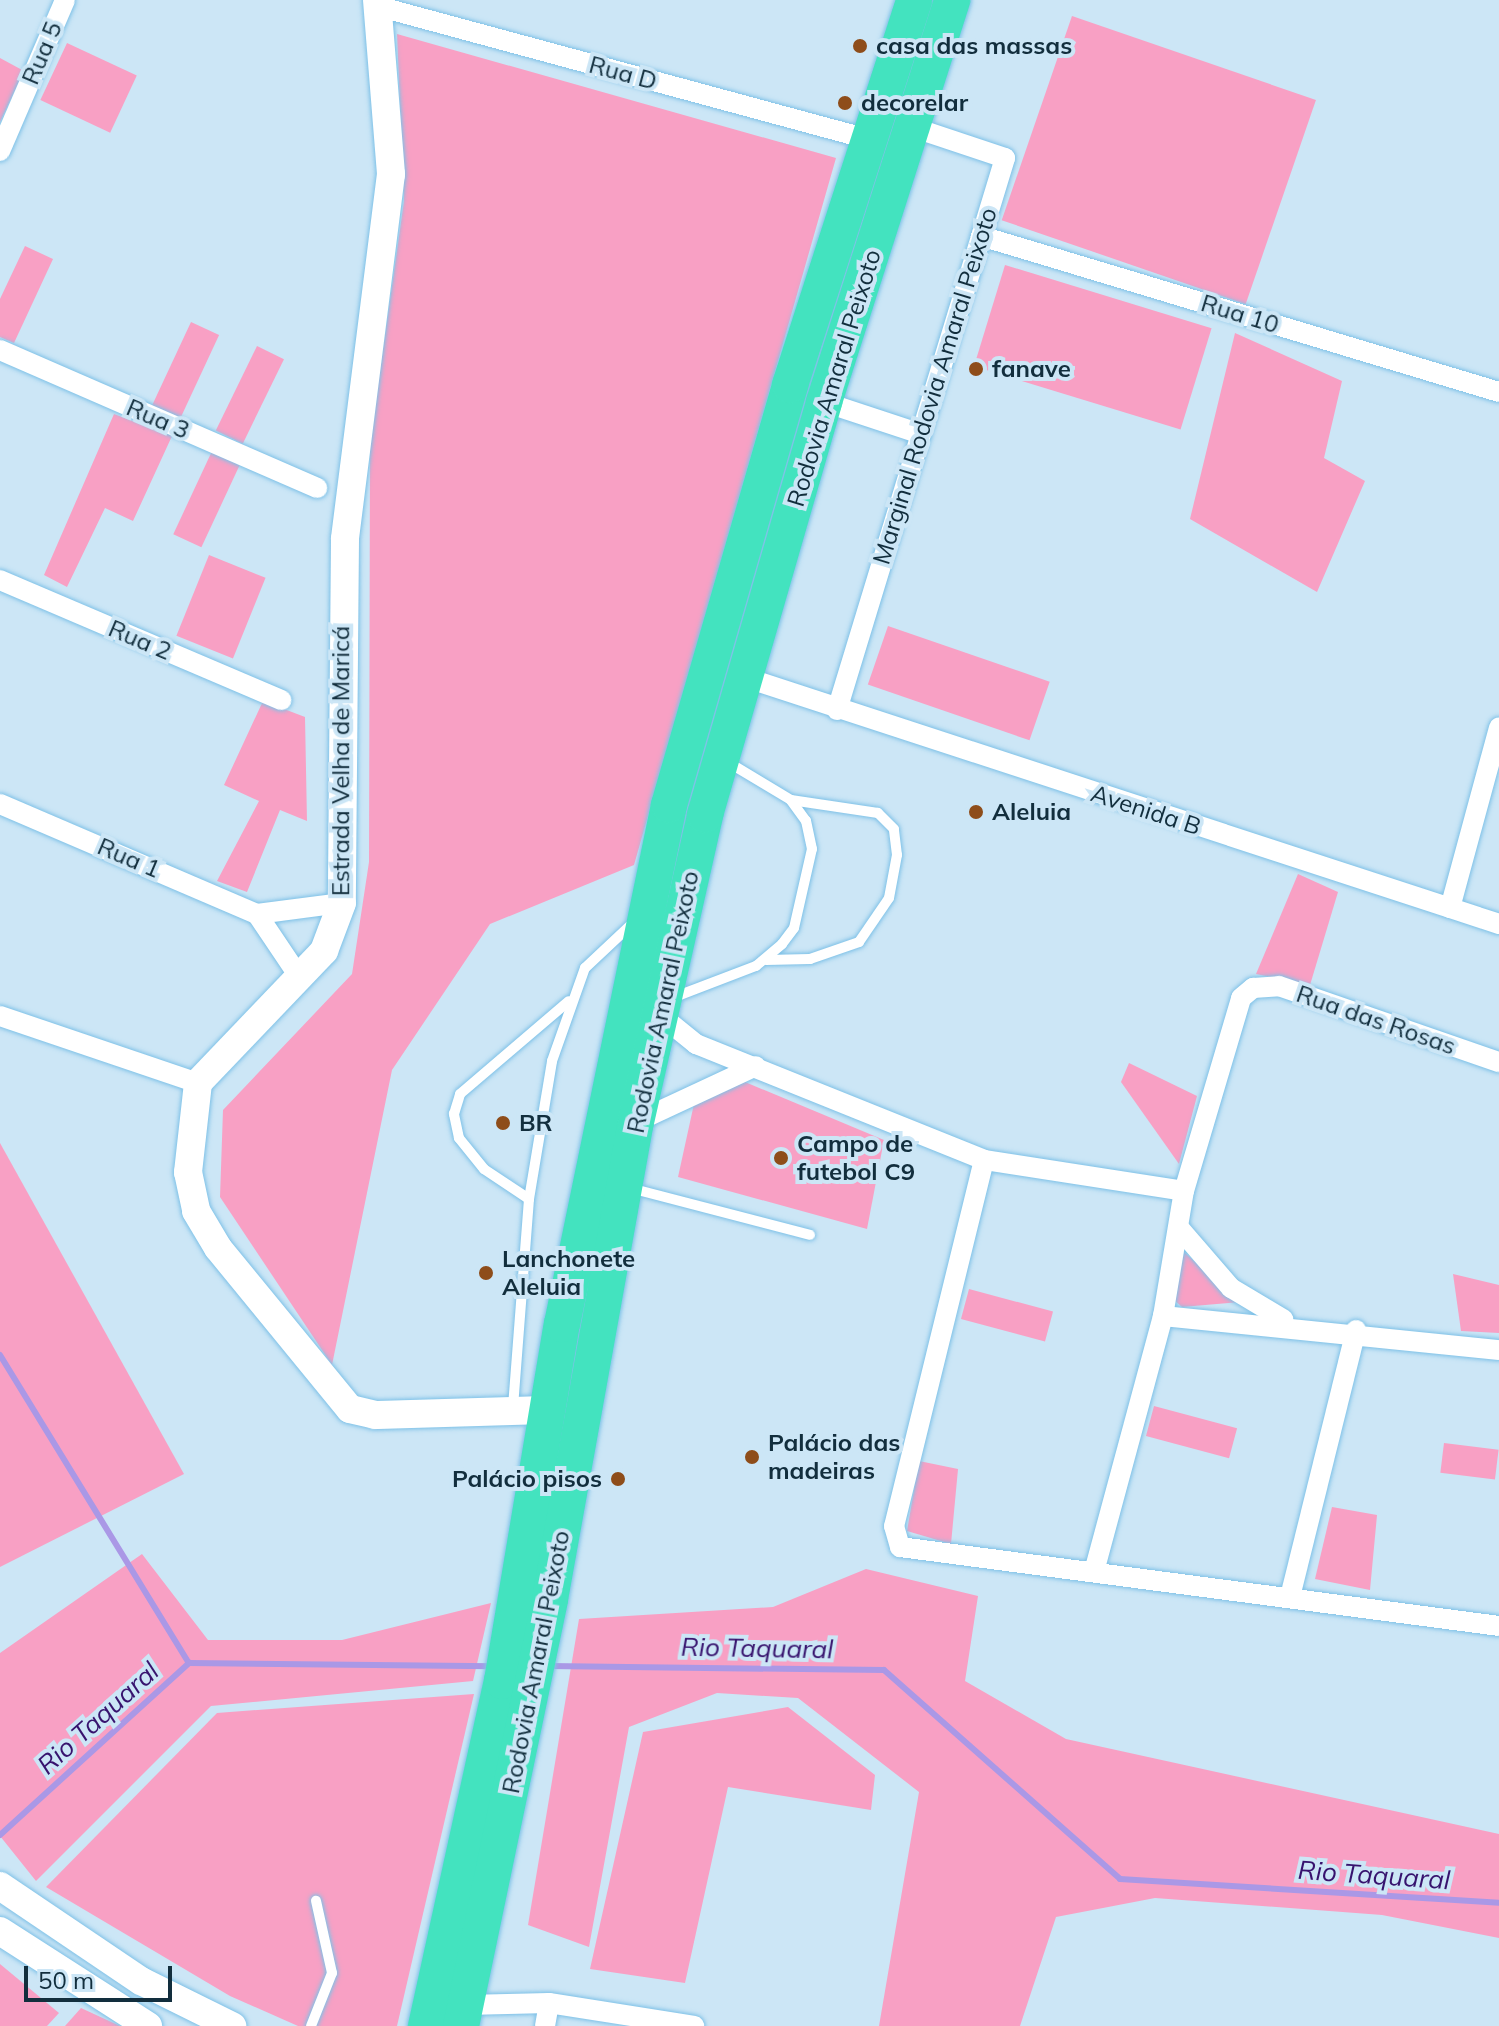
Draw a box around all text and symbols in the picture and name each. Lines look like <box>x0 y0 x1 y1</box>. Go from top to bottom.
street label: Rua 5 <box>16 17 68 89</box>
place label: casa das massas <box>876 32 1072 60</box>
marker: casa das massas <box>851 37 869 55</box>
street label: Rua D <box>586 50 660 96</box>
place label: decorelar <box>861 89 968 117</box>
marker: decorelar <box>836 94 854 112</box>
street label: Marginal Rodovia Amaral Peixoto <box>867 204 1003 568</box>
street label: Rodovia Amaral Peixoto <box>781 246 887 510</box>
street label: Rua 10 <box>1198 289 1282 339</box>
place label: fanave <box>992 355 1071 383</box>
marker: fanave <box>967 360 985 378</box>
street label: Rua 3 <box>122 393 194 445</box>
street label: Rua 2 <box>104 614 176 666</box>
street label: Estrada Velha de Maricá <box>327 626 355 896</box>
street label: Avenida B <box>1087 779 1205 841</box>
place label: Aleluia <box>992 798 1071 826</box>
marker: Aleluia <box>967 803 985 821</box>
street label: Rua 1 <box>93 832 165 884</box>
street label: Rodovia Amaral Peixoto <box>621 868 705 1136</box>
street label: Rua das Rosas <box>1293 979 1459 1061</box>
place label: BR <box>519 1109 552 1137</box>
marker: BR <box>494 1114 512 1132</box>
place label: Campo de futebol C9 <box>797 1130 915 1186</box>
marker: Campo de futebol C9 <box>772 1149 790 1167</box>
place label: Lanchonete Aleluia <box>502 1245 635 1301</box>
marker: Lanchonete Aleluia <box>477 1264 495 1282</box>
place label: Palácio das madeiras <box>768 1429 900 1485</box>
marker: Palácio das madeiras <box>743 1448 761 1466</box>
place label: Palácio pisos <box>452 1465 602 1493</box>
marker: Palácio pisos <box>609 1470 627 1488</box>
street label: Rodovia Amaral Peixoto <box>496 1528 576 1796</box>
water label: Rio Taquaral <box>681 1631 833 1665</box>
water label: Rio Taquaral <box>31 1655 165 1781</box>
water label: Rio Taquaral <box>1297 1854 1451 1896</box>
scale bar <box>28 1950 176 2000</box>
text: 50 m <box>38 1965 94 1995</box>

